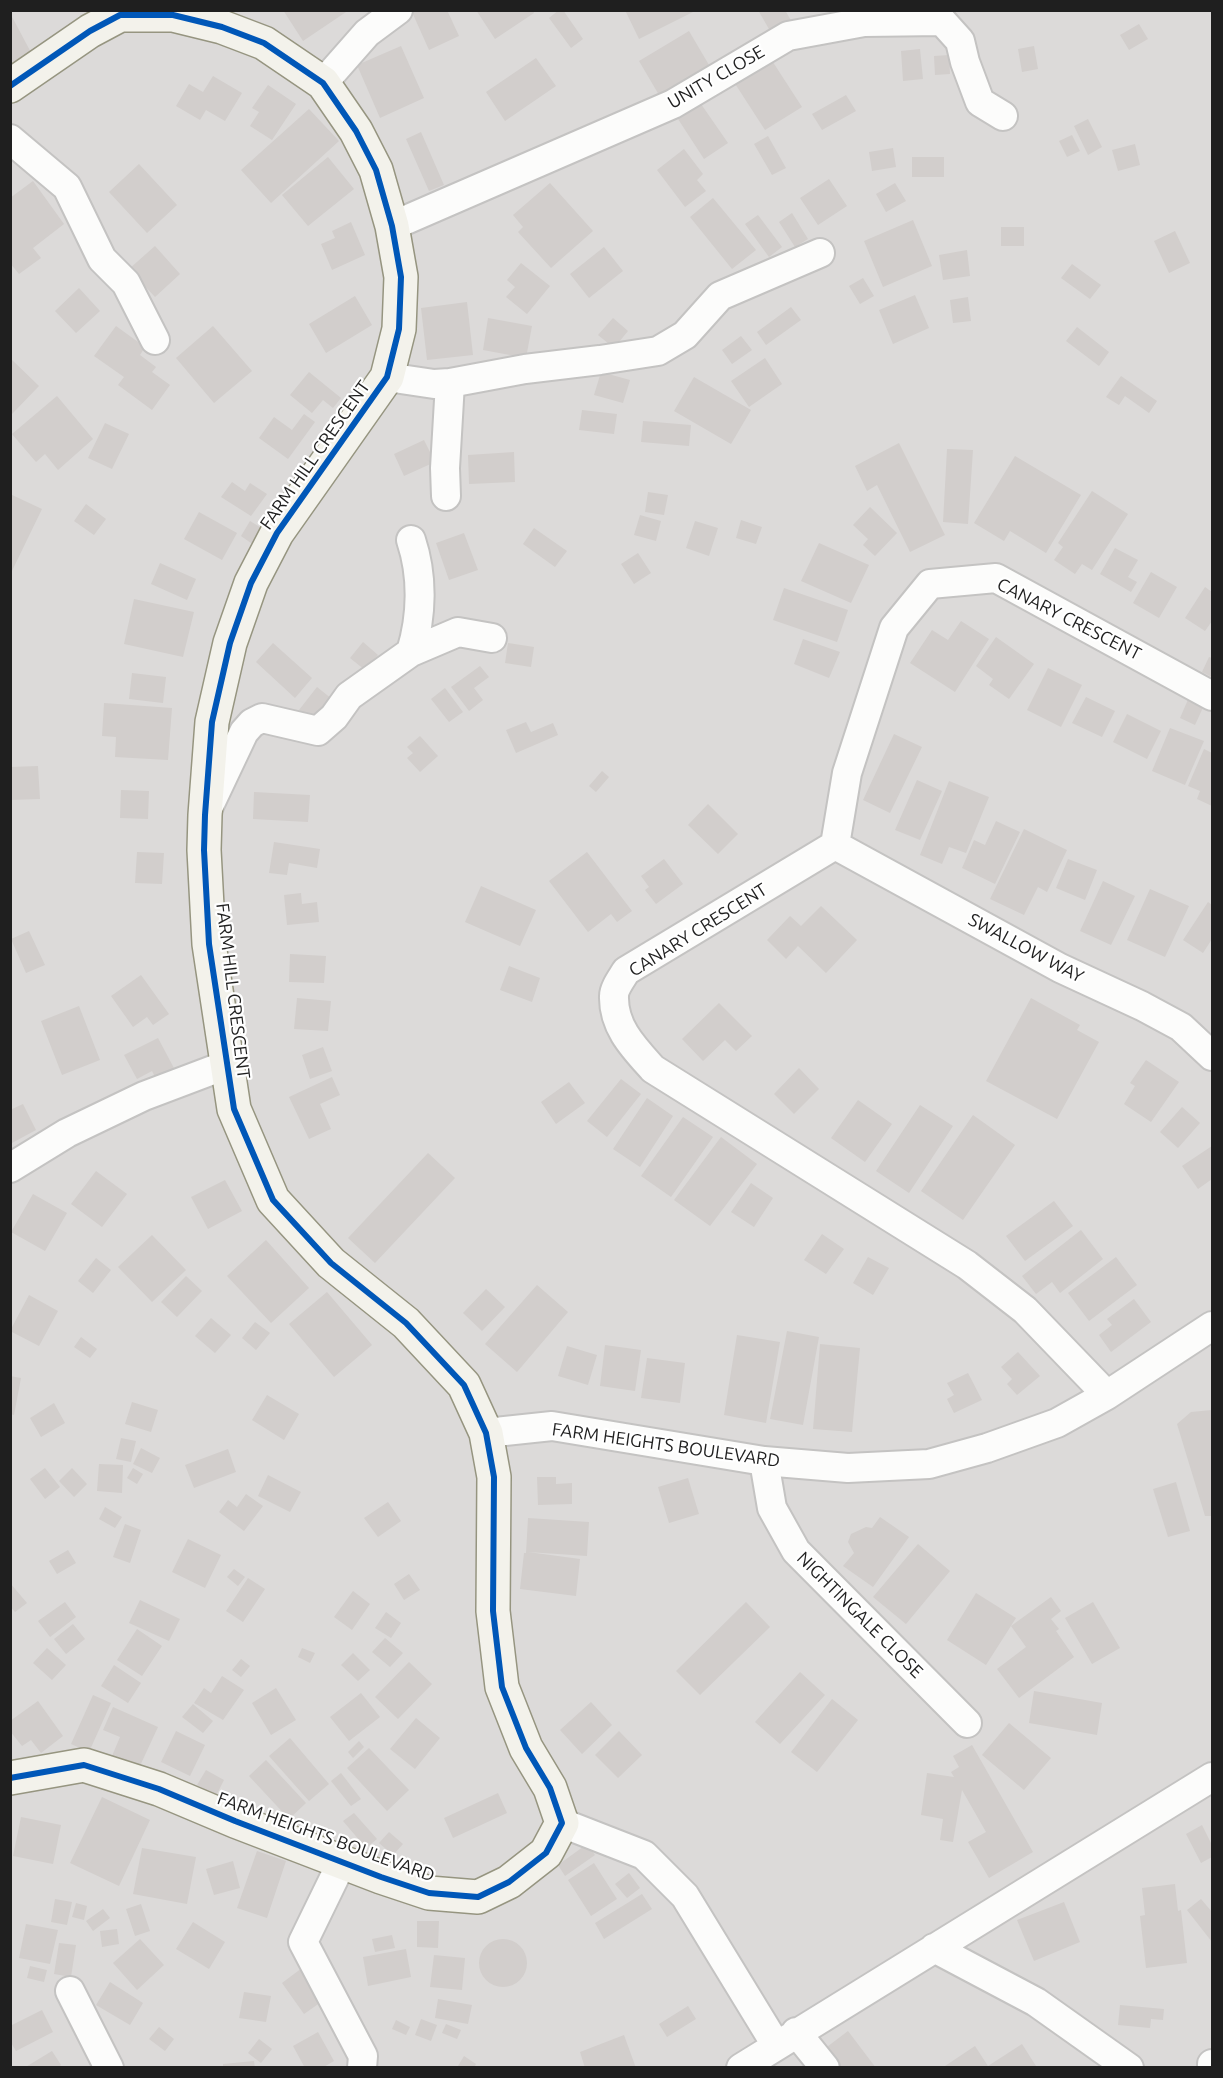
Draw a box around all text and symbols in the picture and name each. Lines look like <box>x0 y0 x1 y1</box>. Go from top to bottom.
street label: UNITY CLOSE <box>664 41 768 113</box>
street label: FARM HILL CRESCENT <box>255 376 375 534</box>
street label: CANARY CRESCENT <box>993 573 1145 665</box>
street label: CANARY CRESCENT <box>625 879 771 981</box>
street label: FARM HILL CRESCENT <box>212 902 254 1080</box>
street label: SWALLOW WAY <box>965 909 1087 987</box>
street label: FARM HEIGHTS BOULEVARD <box>551 1418 781 1472</box>
street label: NIGHTINGALE CLOSE <box>792 1547 928 1683</box>
street label: FARM HEIGHTS BOULEVARD <box>214 1788 438 1886</box>

